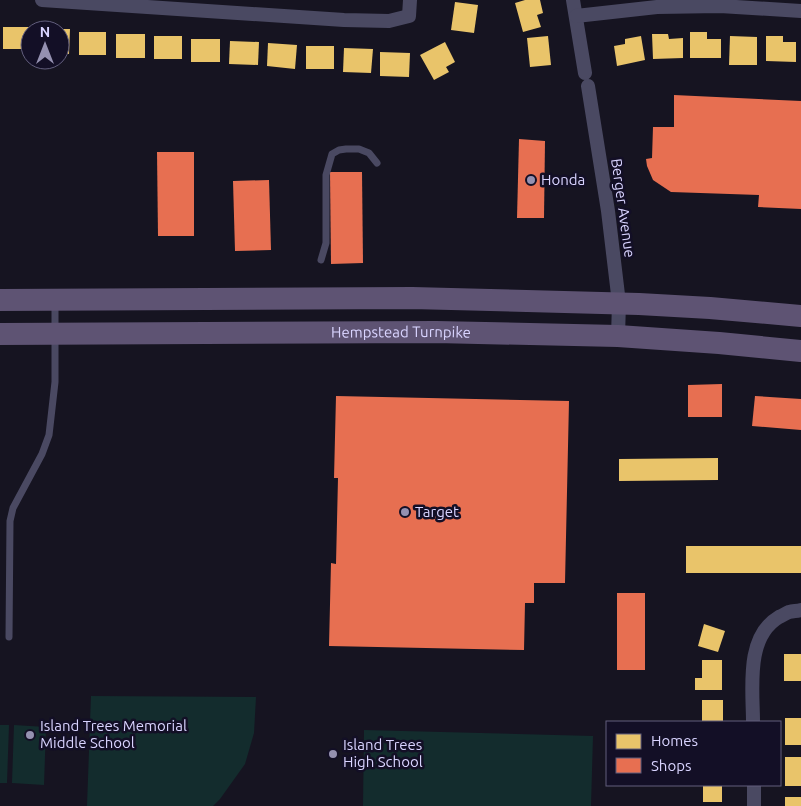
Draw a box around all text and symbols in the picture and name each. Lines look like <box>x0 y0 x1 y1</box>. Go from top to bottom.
north arrow <box>20 20 70 70</box>
text: N <box>40 24 50 40</box>
street label: Berger Avenue <box>608 157 639 259</box>
place label: Honda <box>541 171 585 188</box>
marker: Honda <box>525 174 537 186</box>
street label: Hempstead Turnpike <box>331 323 471 341</box>
place label: Target <box>415 503 459 520</box>
marker: Target <box>399 506 411 518</box>
place label: Island Trees Memorial Middle School <box>40 717 187 751</box>
legend <box>606 721 781 786</box>
marker: Island Trees Memorial Middle School <box>24 729 36 741</box>
text: Homes <box>651 732 698 749</box>
place label: Island Trees High School <box>343 736 423 770</box>
marker: Island Trees High School <box>327 748 339 760</box>
text: Shops <box>651 757 692 774</box>

